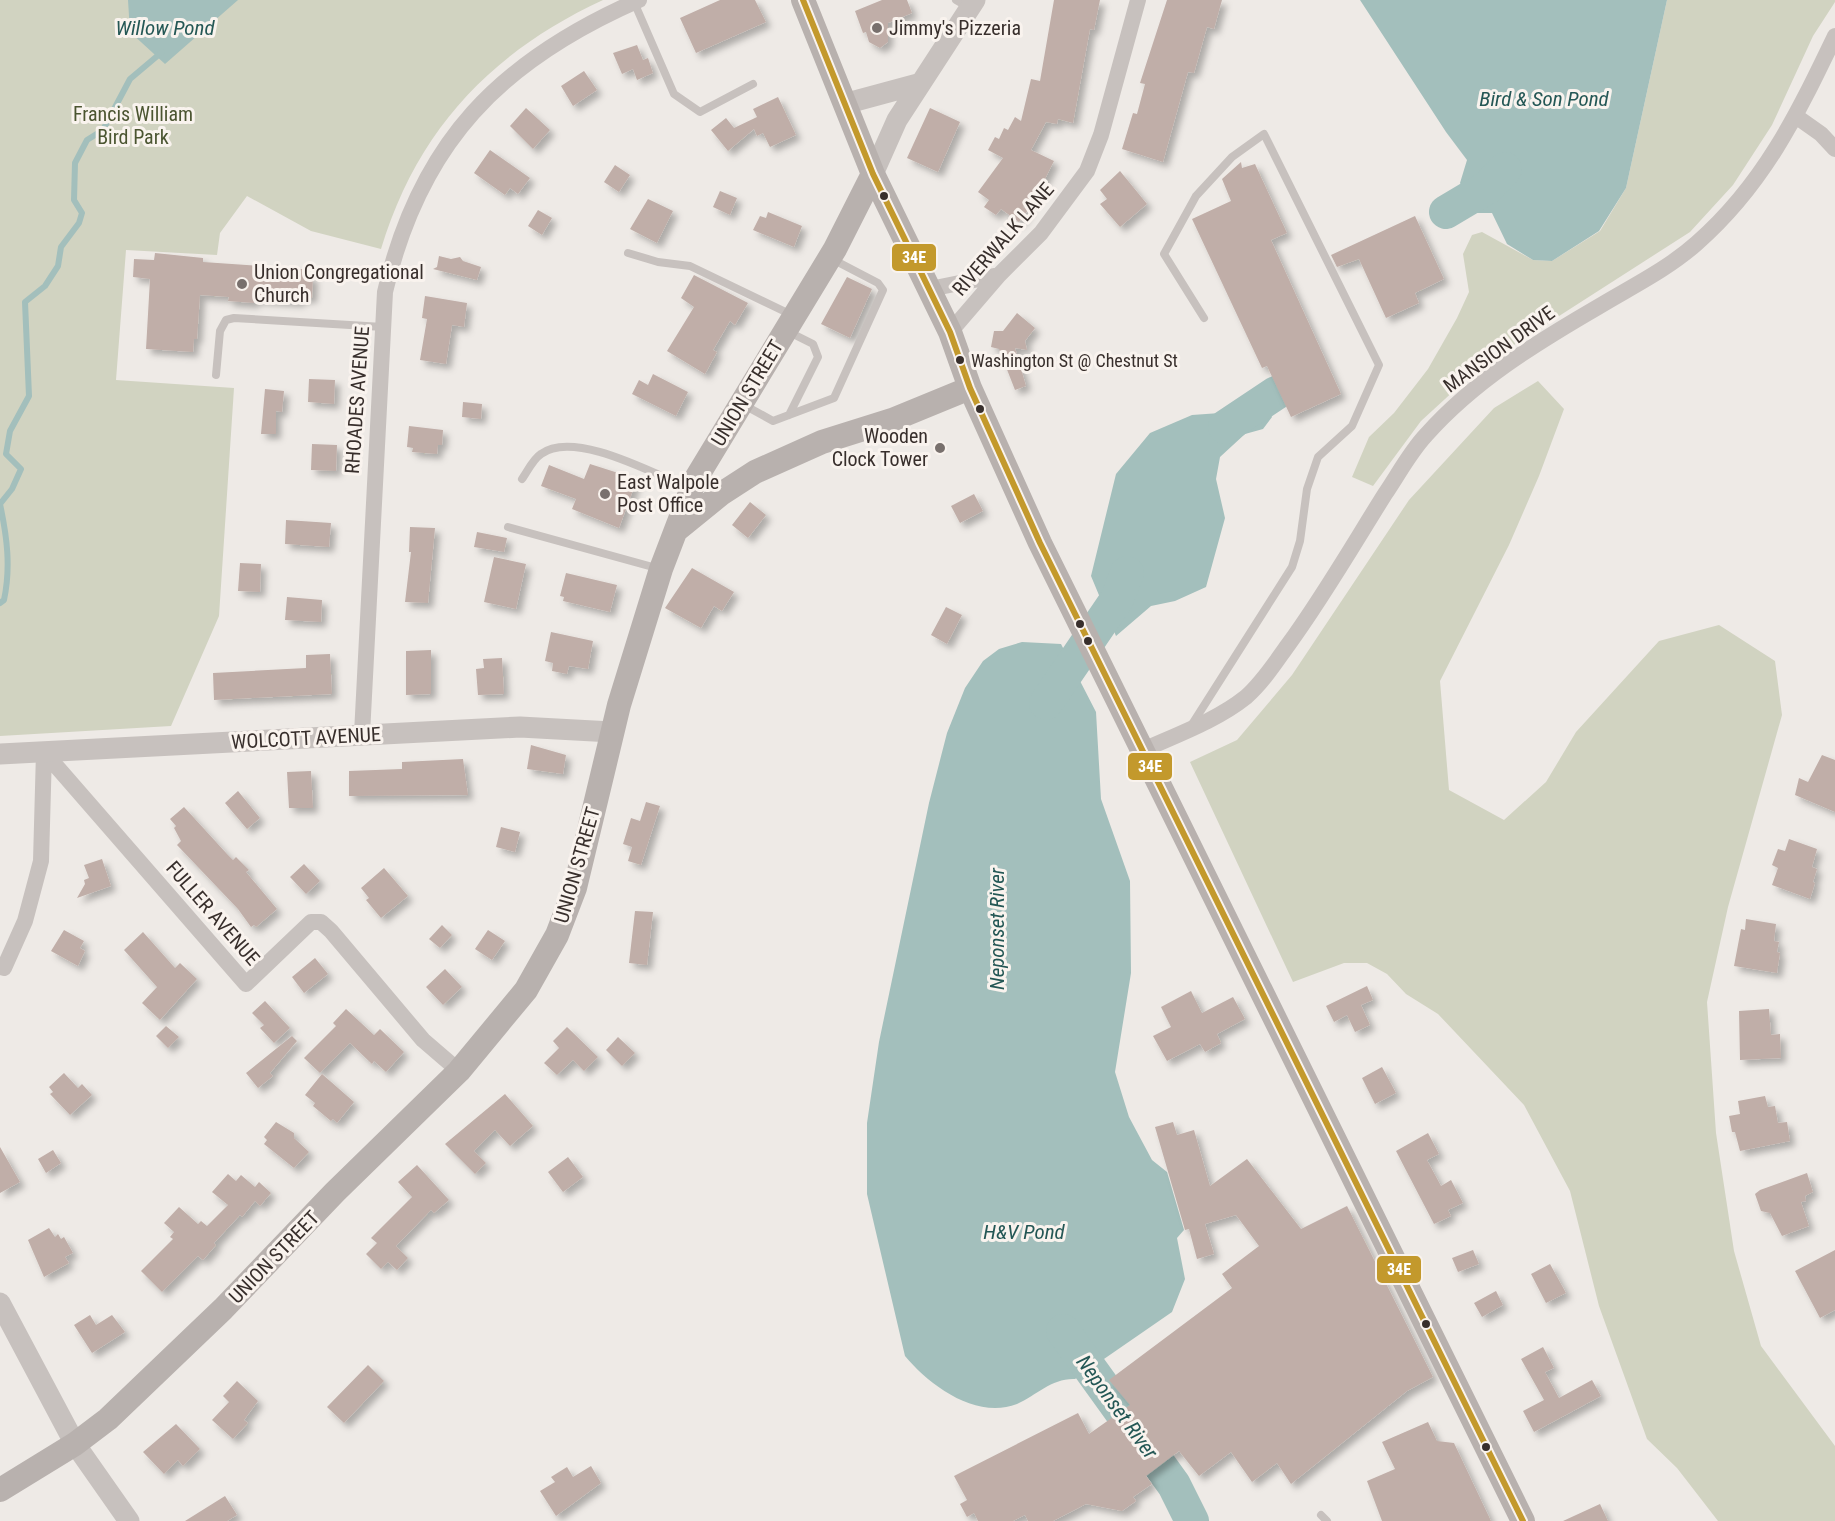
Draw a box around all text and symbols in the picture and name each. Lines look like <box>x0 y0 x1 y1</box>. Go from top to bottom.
water label: Willow Pond <box>115 16 215 40</box>
place label: Jimmy's Pizzeria <box>889 16 1021 40</box>
marker: Jimmy's Pizzeria <box>870 21 884 35</box>
water label: Bird & Son Pond <box>1479 87 1610 111</box>
park label: Francis William Bird Park <box>73 102 193 149</box>
street label: RIVERWALK LANE <box>947 177 1059 301</box>
unlabelled marker <box>878 190 890 202</box>
line badge: 34E <box>891 243 937 272</box>
text: 34E <box>902 248 926 267</box>
place label: Union Congregational Church <box>254 260 424 307</box>
marker: Union Congregational Church <box>235 277 249 291</box>
street label: MANSION DRIVE <box>1439 301 1559 397</box>
street label: RHOADES AVENUE <box>340 325 374 475</box>
street label: UNION STREET <box>706 336 788 450</box>
place label: Washington St @ Chestnut St <box>971 350 1178 371</box>
marker: Washington St @ Chestnut St <box>954 354 966 366</box>
unlabelled marker <box>974 403 986 415</box>
place label: Wooden Clock Tower <box>832 424 928 471</box>
marker: Wooden Clock Tower <box>933 441 947 455</box>
place label: East Walpole Post Office <box>617 470 719 517</box>
marker: East Walpole Post Office <box>598 487 612 501</box>
unlabelled marker <box>1074 618 1086 630</box>
unlabelled marker <box>1082 635 1094 647</box>
street label: WOLCOTT AVENUE <box>231 722 381 754</box>
line badge: 34E <box>1127 752 1173 781</box>
text: 34E <box>1138 757 1162 776</box>
street label: UNION STREET <box>549 804 605 926</box>
street label: FULLER AVENUE <box>161 856 265 970</box>
water label: Neponset River <box>985 867 1009 990</box>
street label: UNION STREET <box>224 1206 324 1308</box>
water label: H&V Pond <box>983 1220 1066 1244</box>
line badge: 34E <box>1376 1255 1422 1284</box>
text: 34E <box>1387 1260 1411 1279</box>
unlabelled marker <box>1420 1318 1432 1330</box>
water label: Neponset River <box>1072 1351 1163 1464</box>
unlabelled marker <box>1480 1441 1492 1453</box>

